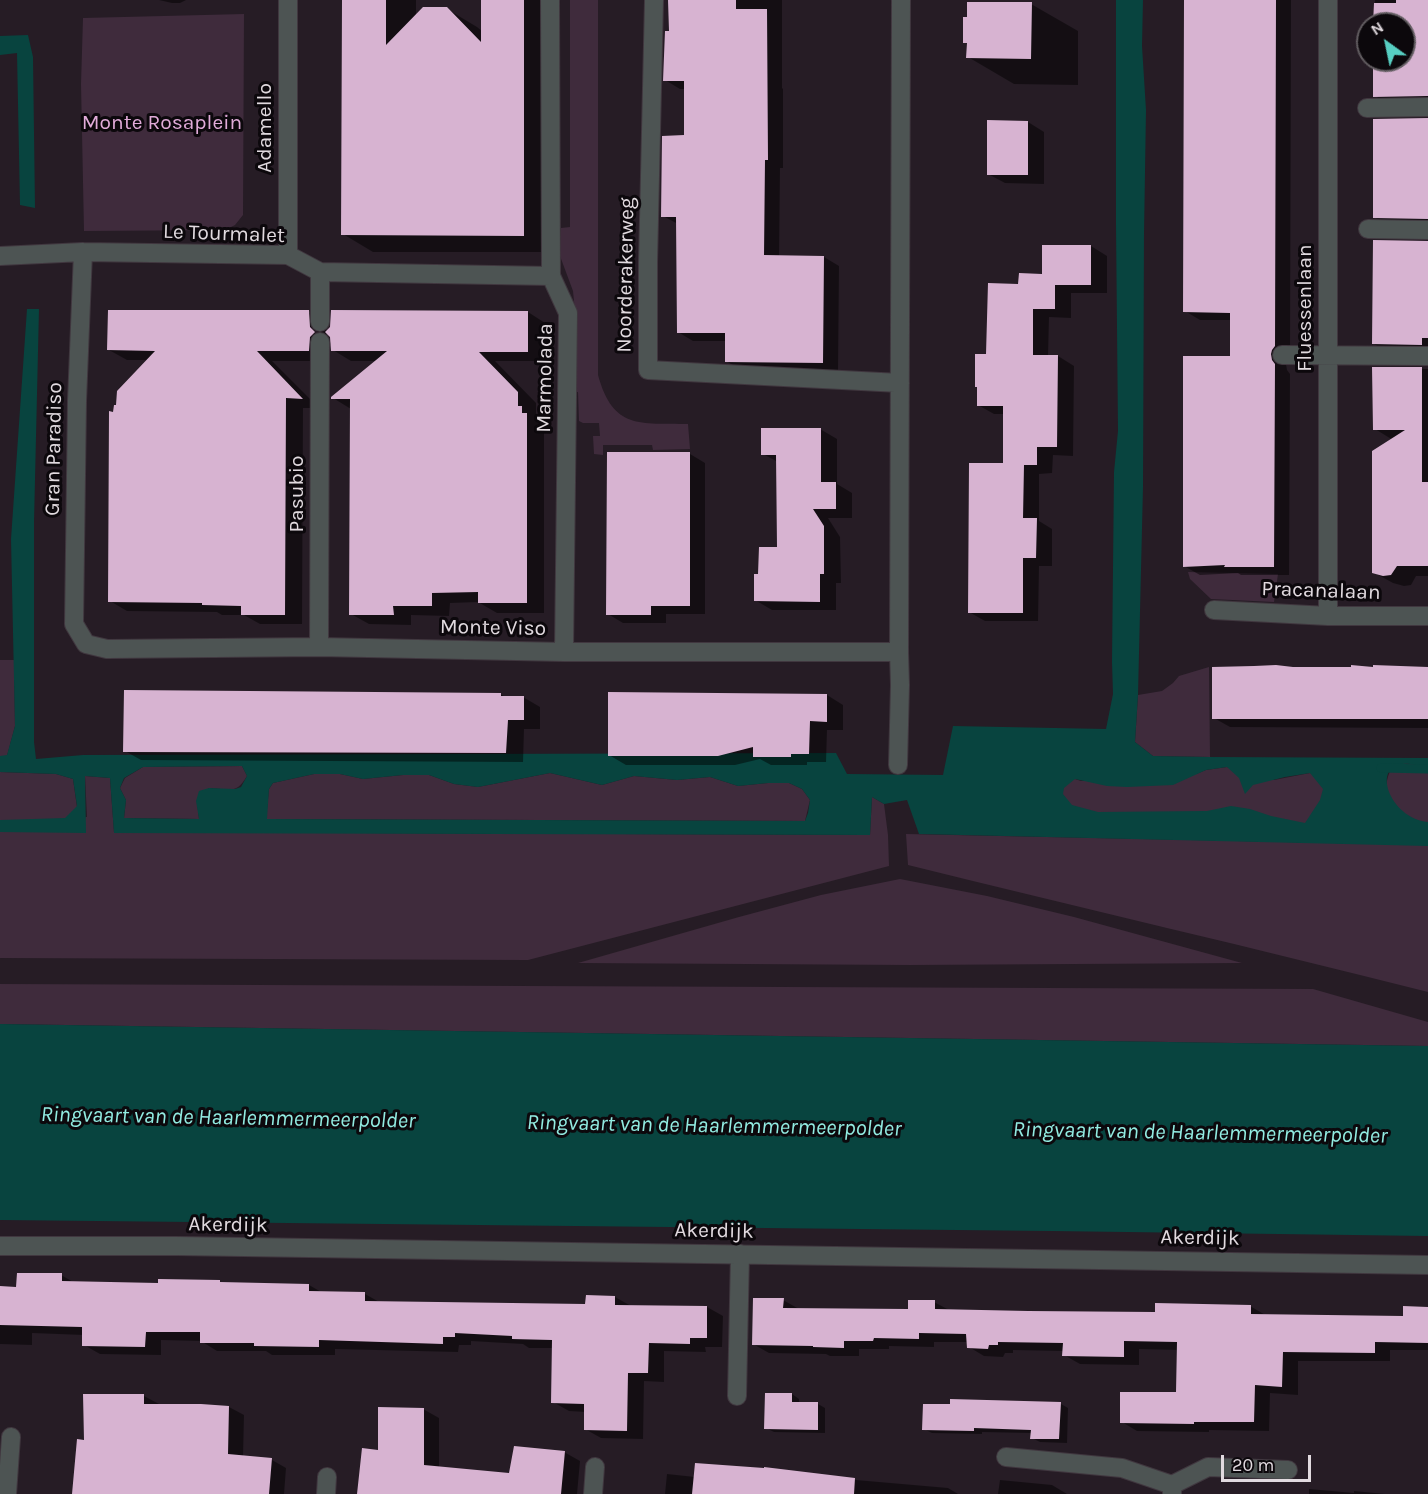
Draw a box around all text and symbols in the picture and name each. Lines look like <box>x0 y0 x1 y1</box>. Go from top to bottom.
north arrow <box>1356 12 1416 72</box>
text: N <box>1367 17 1387 39</box>
street label: Adamello <box>252 83 278 173</box>
park label: Monte Rosaplein <box>82 110 242 136</box>
street label: Noorderakerweg <box>612 197 640 353</box>
street label: Le Tourmalet <box>163 219 285 249</box>
street label: Fluessenlaan <box>1292 244 1318 372</box>
street label: Marmolada <box>531 323 559 433</box>
street label: Gran Paradiso <box>40 382 68 516</box>
street label: Pasubio <box>284 455 310 533</box>
street label: Pracanalaan <box>1261 576 1381 606</box>
street label: Monte Viso <box>440 614 546 642</box>
water label: Ringvaart van de Haarlemmermeerpolder <box>40 1102 416 1134</box>
water label: Ringvaart van de Haarlemmermeerpolder <box>526 1110 902 1142</box>
water label: Ringvaart van de Haarlemmermeerpolder <box>1012 1117 1388 1149</box>
street label: Akerdijk <box>188 1212 268 1238</box>
street label: Akerdijk <box>674 1218 754 1244</box>
street label: Akerdijk <box>1160 1225 1240 1251</box>
scale bar <box>1224 1443 1314 1481</box>
text: 20 m <box>1232 1454 1274 1476</box>

